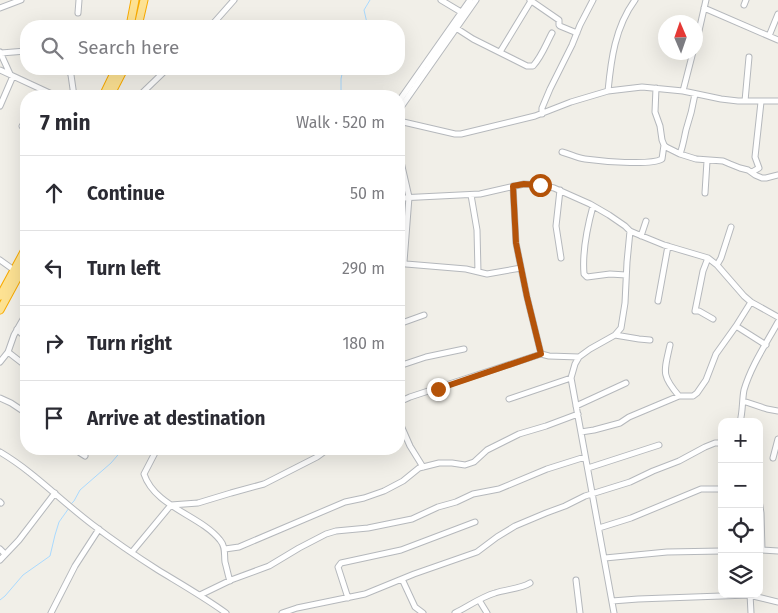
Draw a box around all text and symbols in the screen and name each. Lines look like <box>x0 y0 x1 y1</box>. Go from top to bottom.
north arrow <box>658 15 703 60</box>
search box <box>20 20 405 75</box>
icon: search <box>38 34 66 62</box>
text: Search here <box>78 36 179 59</box>
text: 7 min <box>40 110 91 136</box>
text: Walk · 520 m <box>296 113 385 132</box>
route start <box>529 174 552 197</box>
icon: ahead <box>40 179 68 207</box>
text: Continue <box>87 182 165 205</box>
text: 50 m <box>350 184 385 203</box>
icon: left <box>40 254 68 282</box>
text: Turn left <box>87 257 161 280</box>
text: 290 m <box>342 259 385 278</box>
icon: right <box>40 329 68 357</box>
text: Turn right <box>87 332 172 355</box>
text: 180 m <box>342 334 385 353</box>
route end <box>427 378 450 401</box>
icon: arrive <box>40 404 68 432</box>
text: Arrive at destination <box>87 407 266 430</box>
map controls <box>718 418 763 598</box>
button: + <box>718 418 763 463</box>
button: − <box>718 463 763 508</box>
button: locate <box>718 508 763 553</box>
button: layers <box>718 553 763 598</box>

